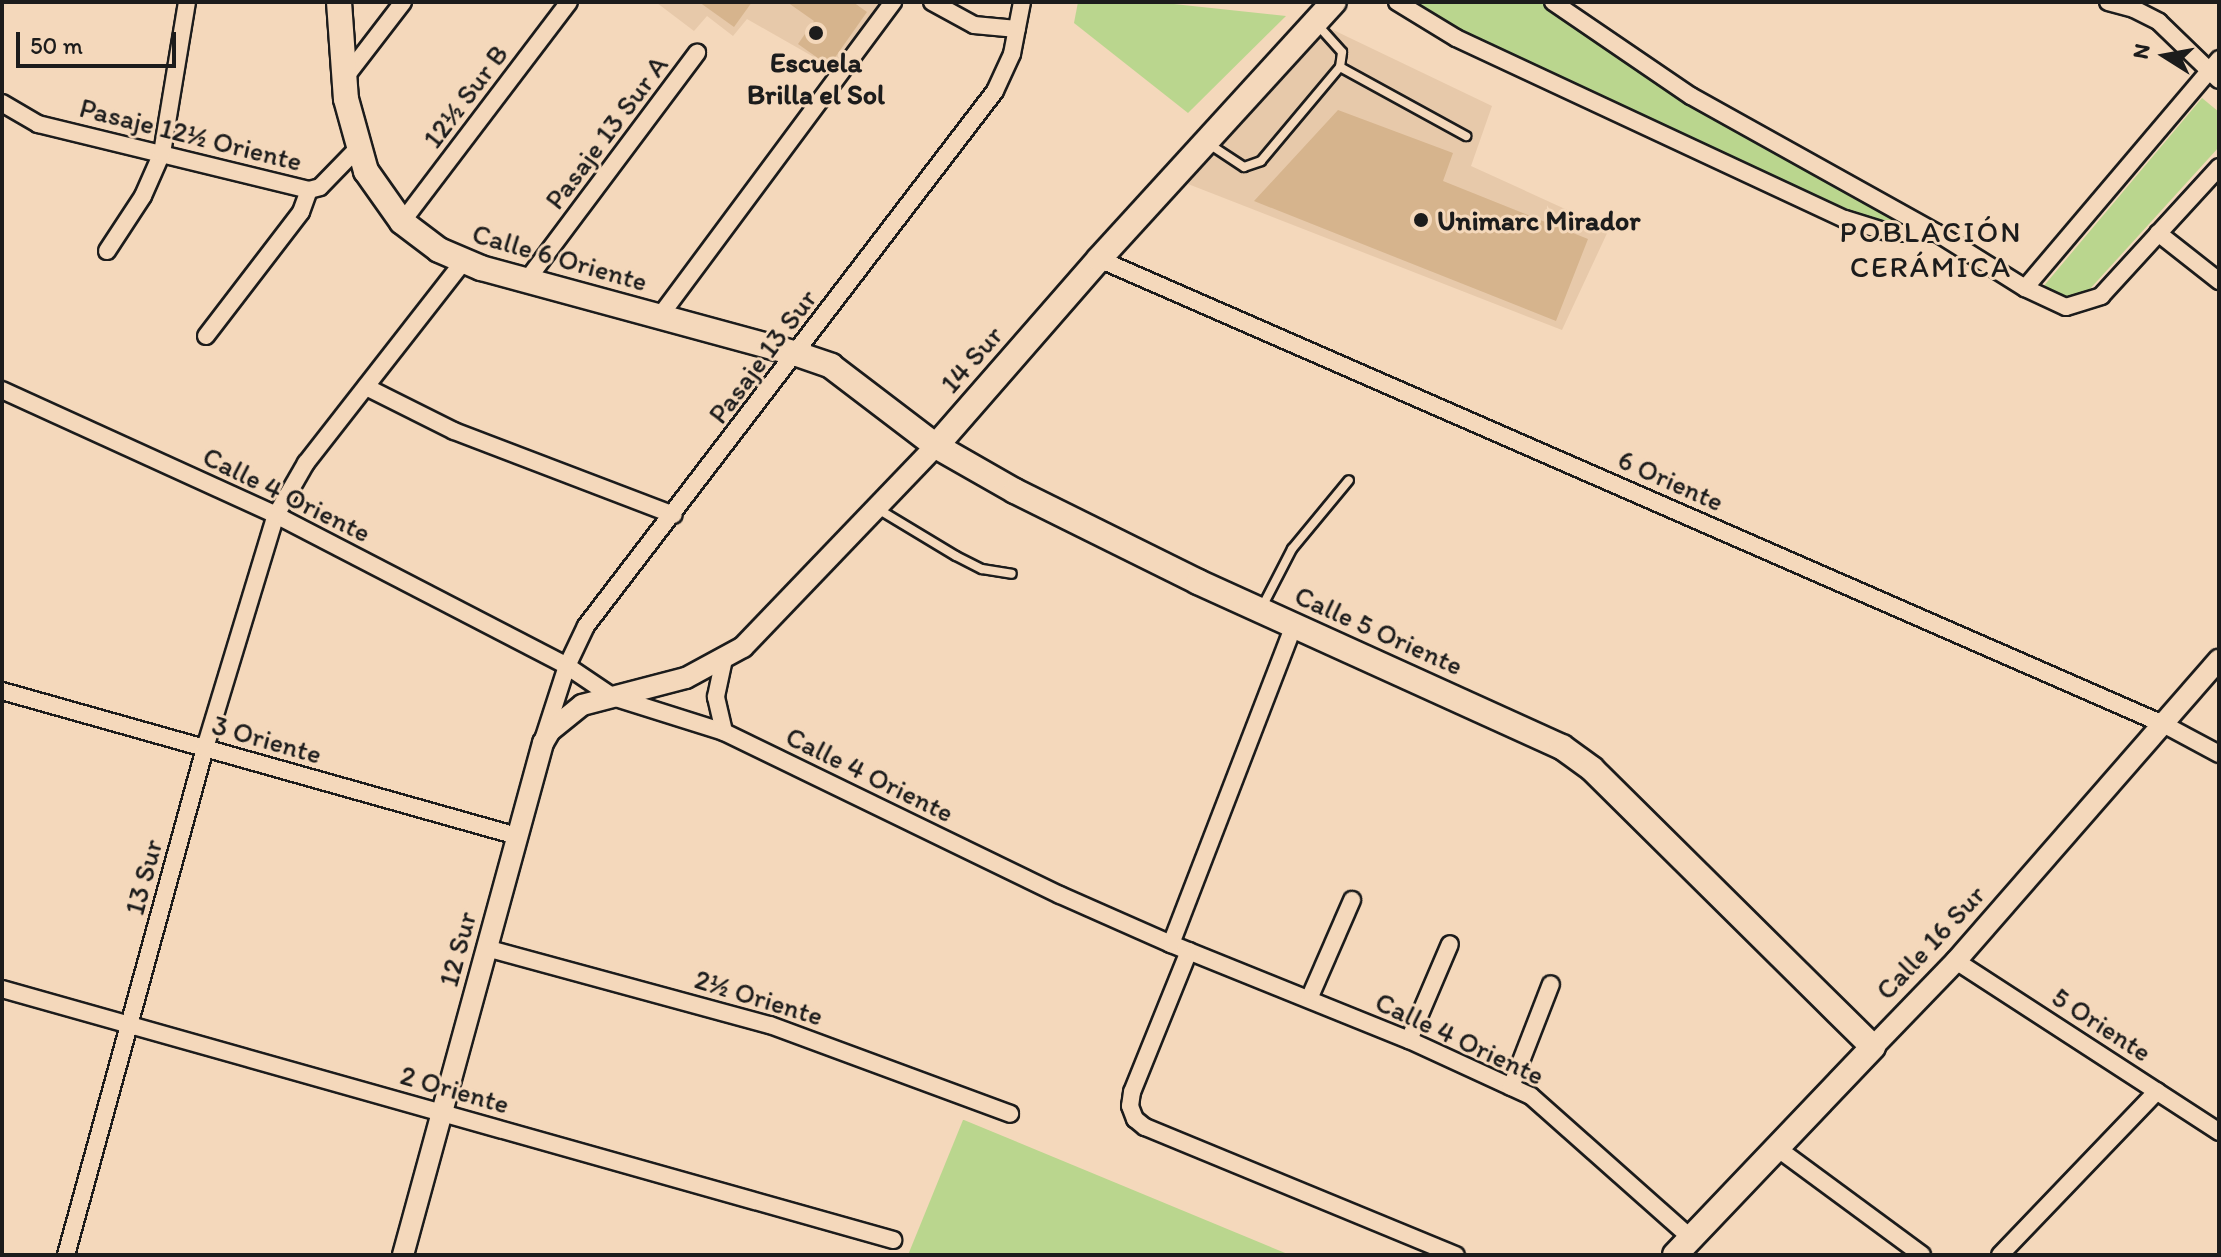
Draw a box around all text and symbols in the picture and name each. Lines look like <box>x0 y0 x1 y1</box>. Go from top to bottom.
scale bar <box>20 16 180 66</box>
north arrow <box>2125 16 2205 96</box>
marker: Escuela Brilla el Sol <box>807 24 825 42</box>
text: 50 m <box>30 31 83 60</box>
street label: 12½ Sur B <box>415 37 515 155</box>
text: N <box>2126 41 2156 61</box>
place label: Escuela Brilla el Sol <box>747 45 885 111</box>
street label: Pasaje 13 Sur A <box>537 49 675 215</box>
street label: Pasaje 12½ Oriente <box>76 90 306 178</box>
place label: Unimarc Mirador <box>1437 203 1640 237</box>
marker: Unimarc Mirador <box>1412 211 1430 229</box>
district label: POBLACIÓN CERÁMICA <box>1840 214 2022 284</box>
street label: Calle 6 Oriente <box>469 216 651 298</box>
street label: Pasaje 13 Sur <box>701 282 823 430</box>
street label: 14 Sur <box>933 318 1009 400</box>
street label: Calle 4 Oriente <box>198 439 376 549</box>
street label: 6 Oriente <box>1613 442 1729 518</box>
street label: Calle 5 Oriente <box>1290 578 1468 682</box>
street label: 3 Oriente <box>208 707 326 771</box>
street label: Calle 4 Oriente <box>781 719 959 829</box>
street label: 13 Sur <box>117 836 169 918</box>
street label: Calle 16 Sur <box>1868 878 1992 1006</box>
street label: 12 Sur <box>431 908 483 990</box>
street label: 2½ Oriente <box>691 962 827 1032</box>
street label: 5 Oriente <box>2046 979 2158 1069</box>
street label: Calle 4 Oriente <box>1370 984 1550 1092</box>
street label: 2 Oriente <box>397 1057 513 1121</box>

